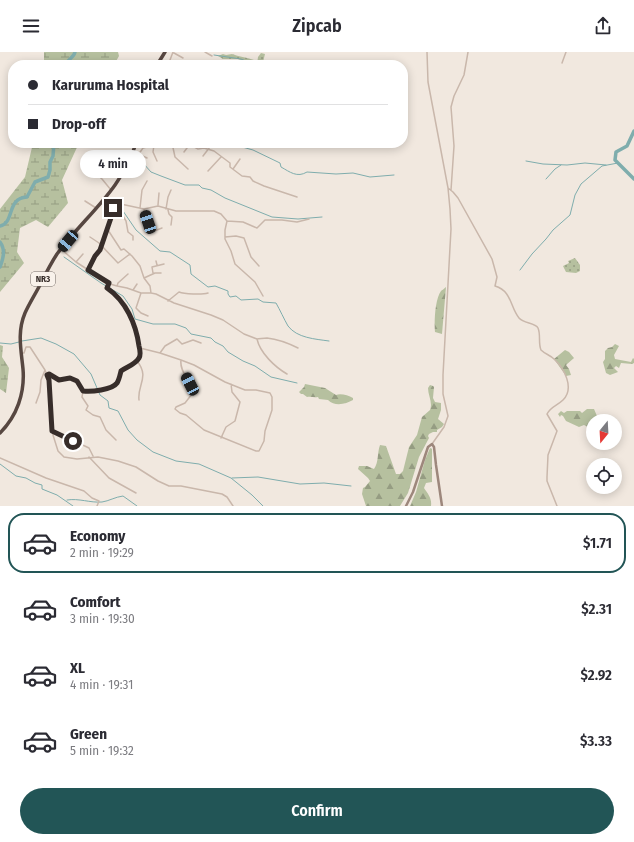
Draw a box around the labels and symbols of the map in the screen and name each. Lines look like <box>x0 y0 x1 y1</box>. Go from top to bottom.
callout: 4 min <box>80 150 146 178</box>
route end <box>104 199 122 217</box>
car <box>138 209 158 235</box>
car <box>56 228 80 254</box>
road number: NR3 <box>31 272 55 286</box>
car <box>179 371 201 397</box>
north arrow <box>586 414 622 450</box>
route start <box>64 432 82 450</box>

